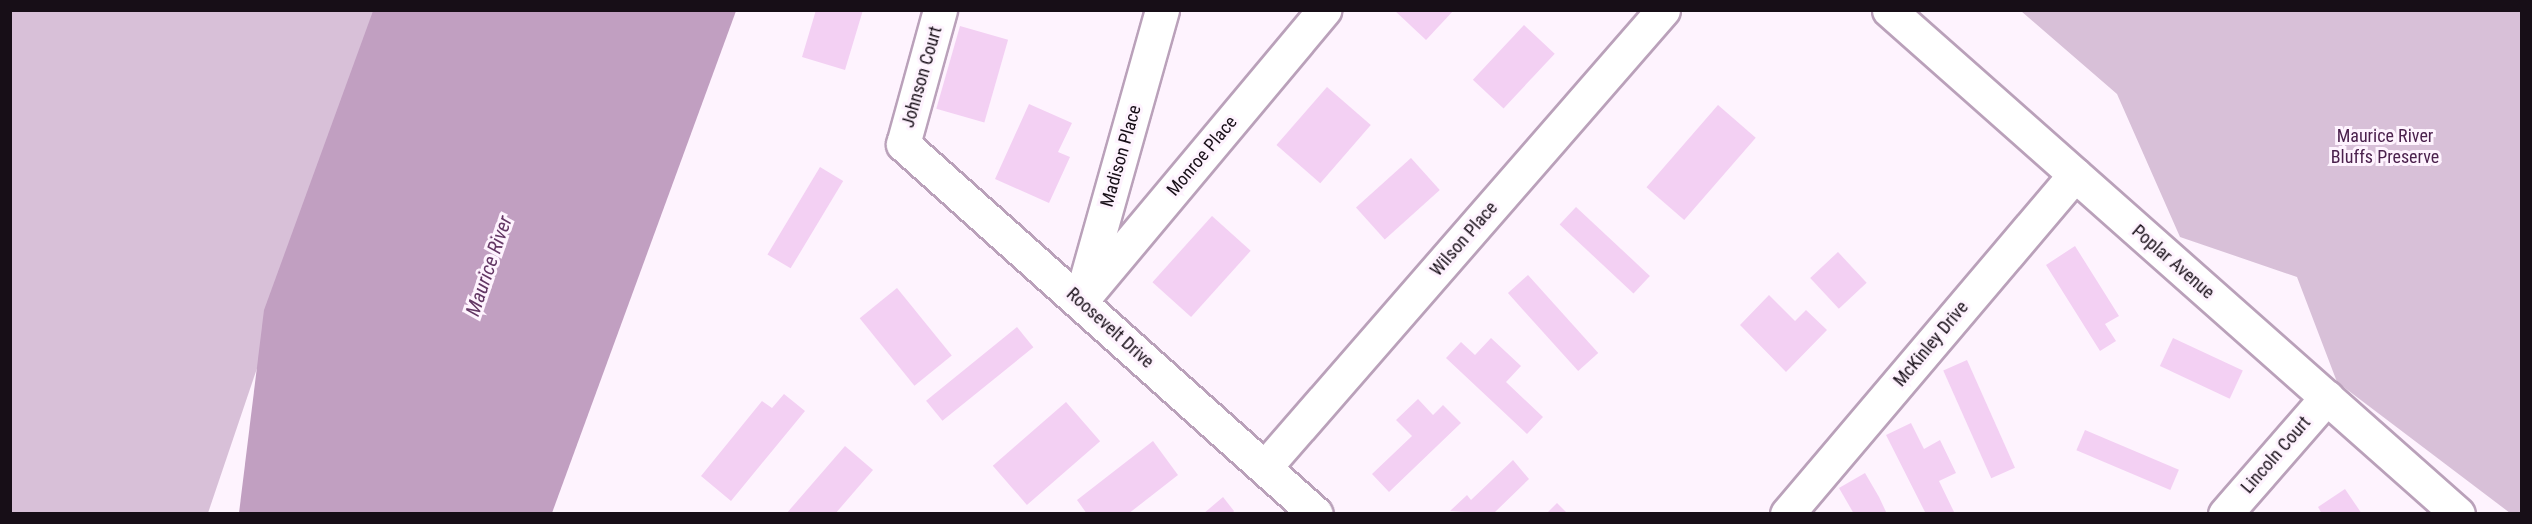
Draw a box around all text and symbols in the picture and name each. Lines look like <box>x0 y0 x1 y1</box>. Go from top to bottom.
street label: Johnson Court <box>897 24 947 130</box>
street label: Madison Place <box>1096 103 1146 209</box>
street label: Monroe Place <box>1162 112 1242 200</box>
park label: Maurice River Bluffs Preserve <box>2331 126 2439 168</box>
street label: Wilson Place <box>1426 197 1502 281</box>
water label: Maurice River <box>461 213 517 319</box>
street label: Poplar Avenue <box>2127 220 2219 304</box>
street label: Roosevelt Drive <box>1062 283 1158 373</box>
street label: McKinley Drive <box>1889 297 1973 391</box>
street label: Lincoln Court <box>2237 412 2315 498</box>

